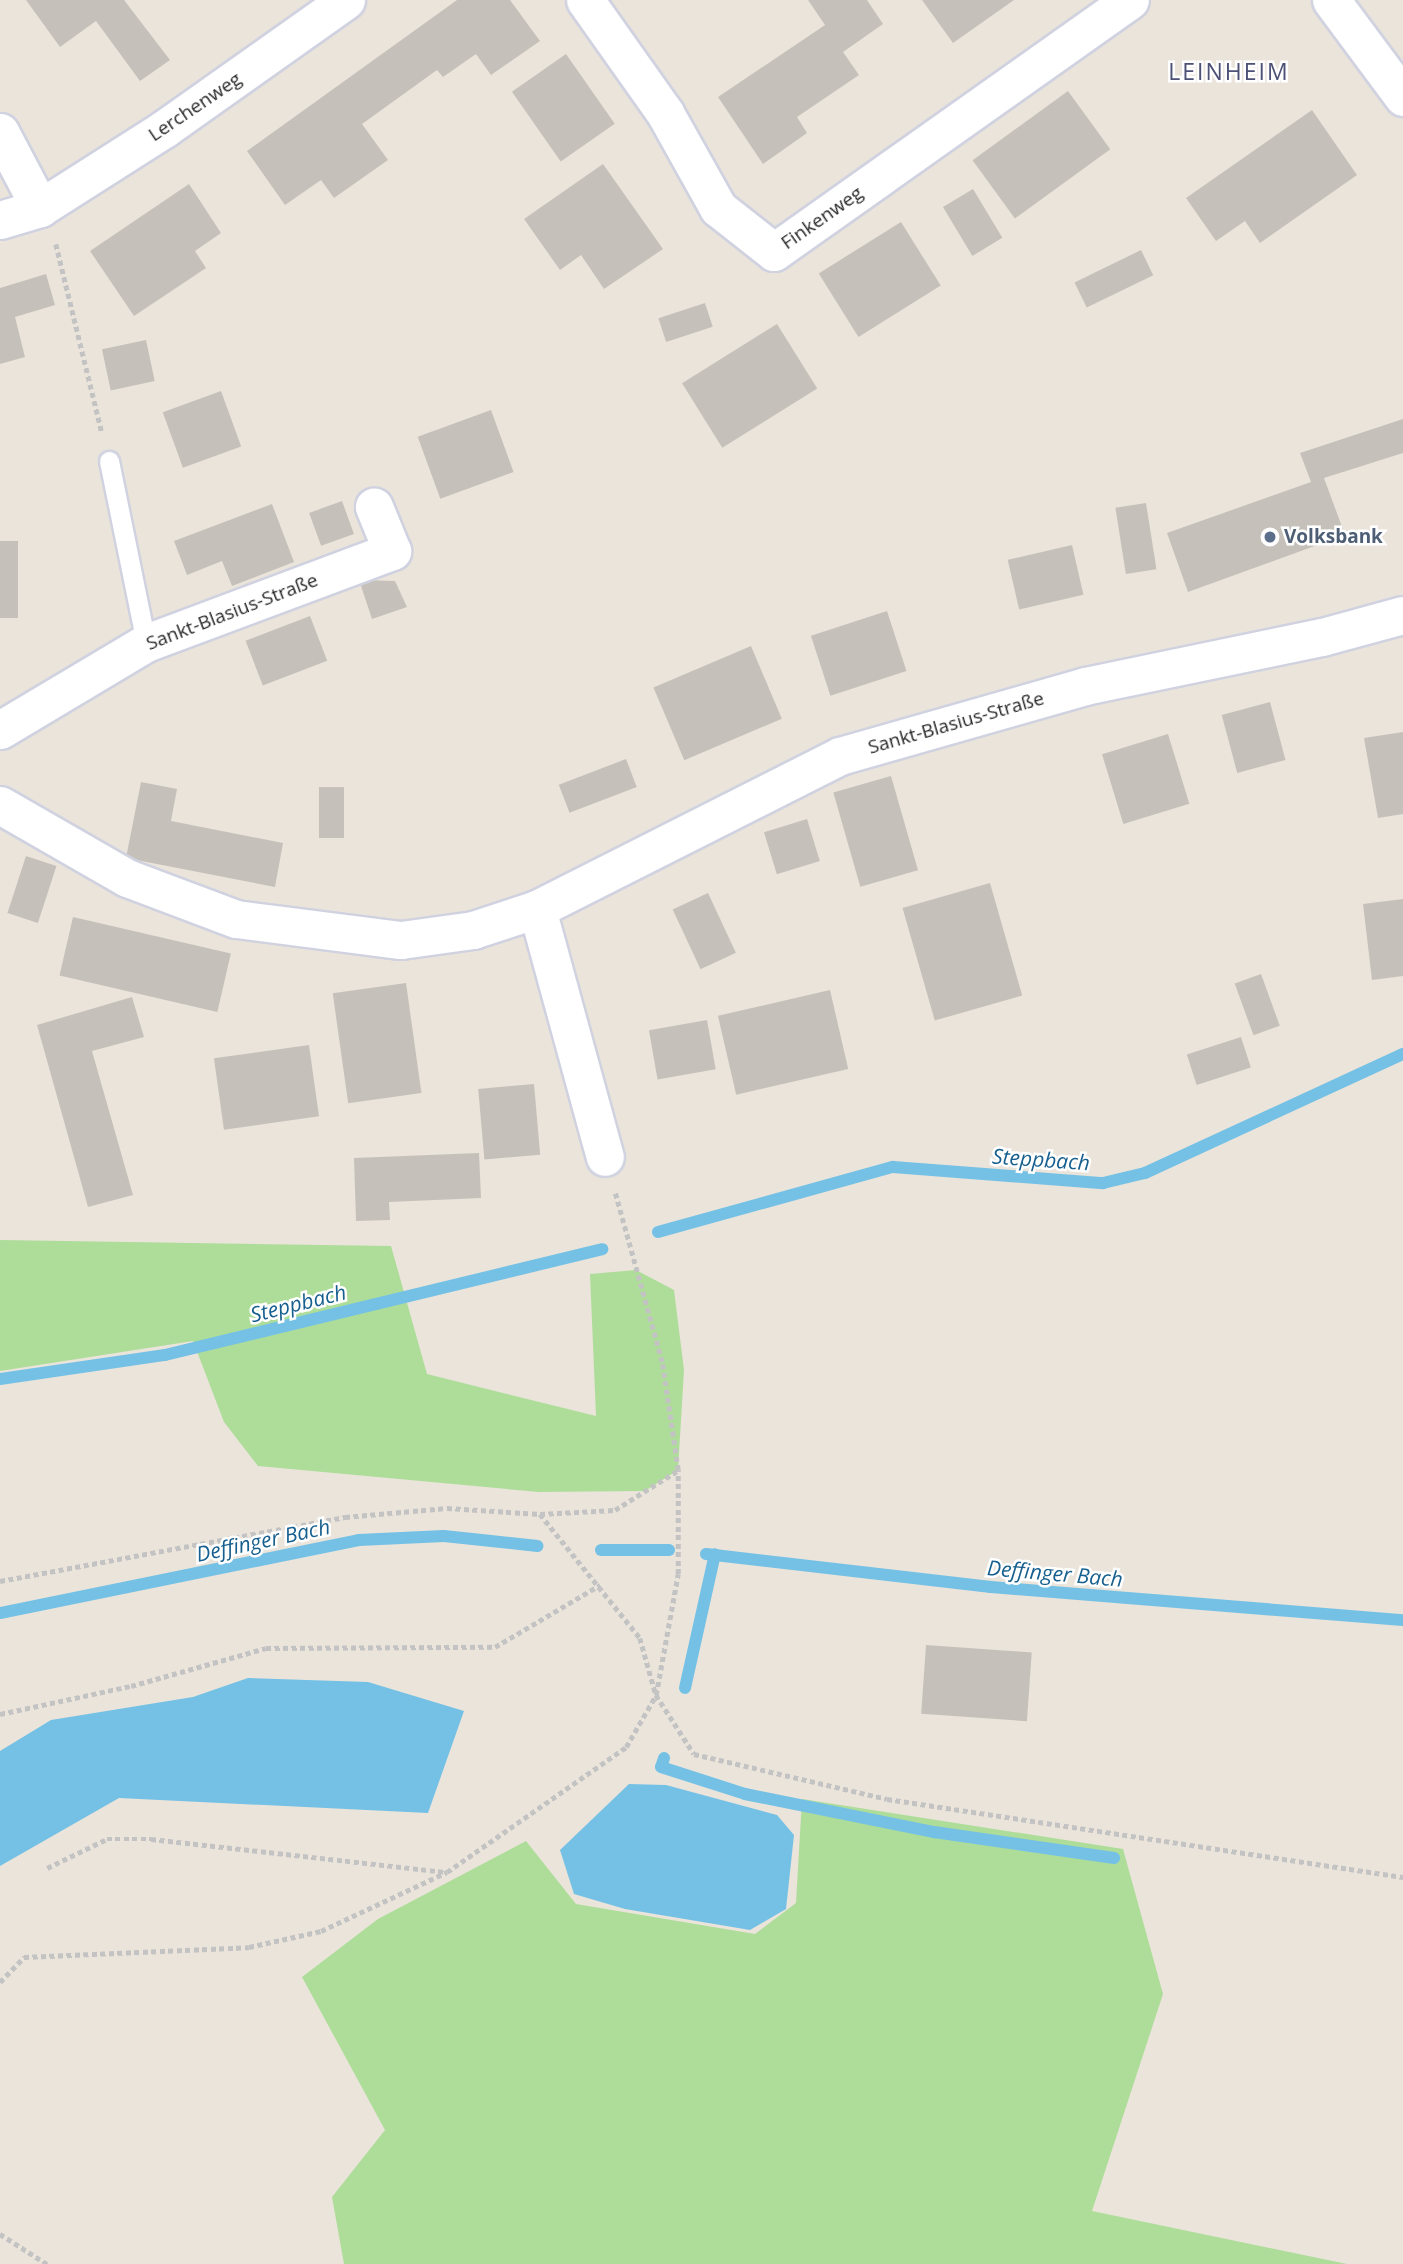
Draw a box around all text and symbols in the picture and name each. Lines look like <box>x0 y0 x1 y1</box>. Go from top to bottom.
district label: LEINHEIM <box>1169 57 1289 85</box>
street label: Lerchenweg <box>144 68 246 146</box>
street label: Finkenweg <box>777 182 867 254</box>
place label: Volksbank <box>1284 526 1383 548</box>
marker: Volksbank <box>1262 529 1278 545</box>
street label: Sankt-Blasius-Straße <box>143 569 321 655</box>
street label: Sankt-Blasius-Straße <box>865 687 1047 759</box>
water label: Steppbach <box>991 1143 1091 1175</box>
water label: Steppbach <box>247 1279 349 1327</box>
water label: Deffinger Bach <box>194 1514 332 1566</box>
water label: Deffinger Bach <box>986 1555 1124 1591</box>

